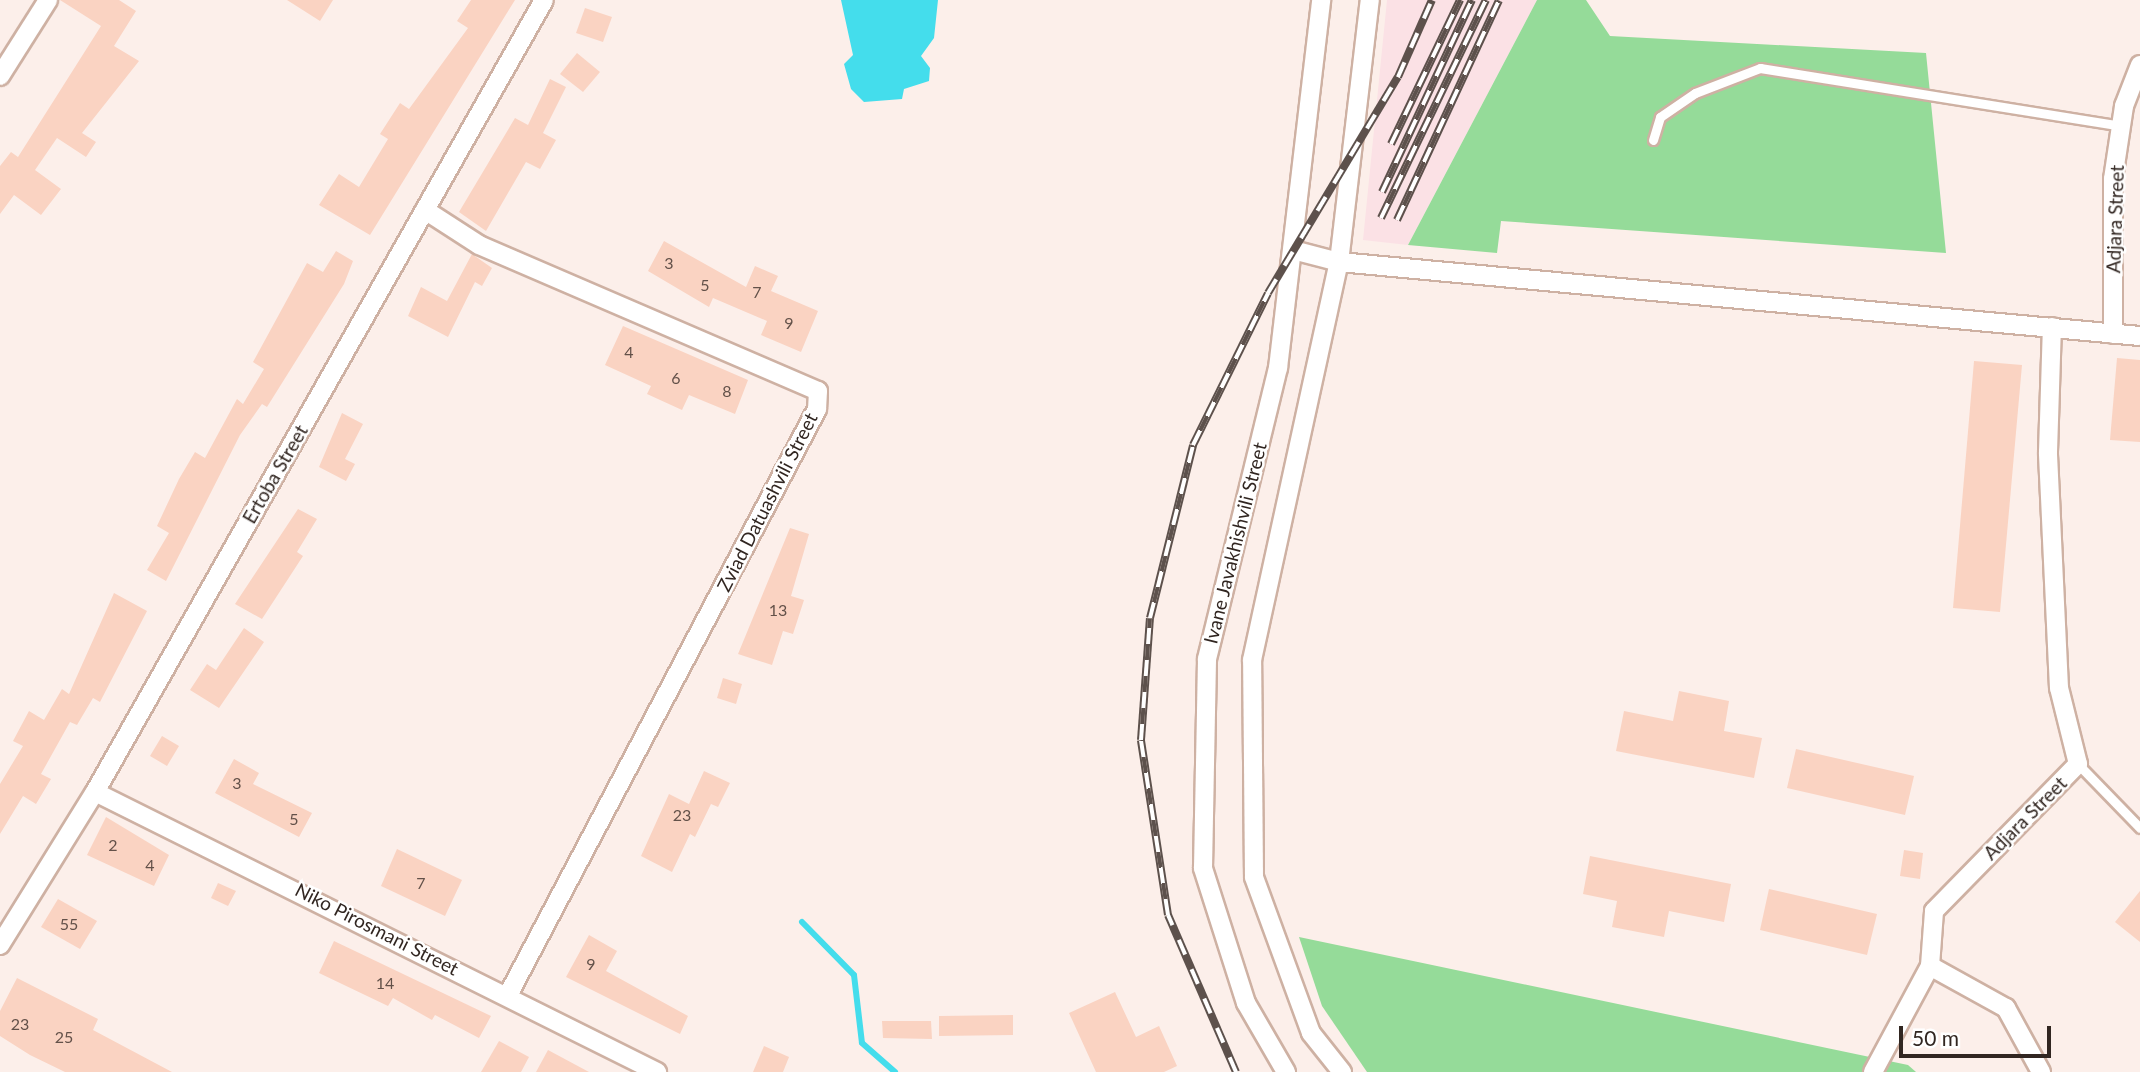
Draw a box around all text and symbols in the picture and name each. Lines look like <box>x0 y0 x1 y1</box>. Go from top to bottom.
street label: Adjara Street <box>2102 164 2128 274</box>
house number: 3 <box>664 253 674 273</box>
house number: 5 <box>700 275 710 295</box>
house number: 7 <box>752 282 762 302</box>
house number: 9 <box>784 313 794 333</box>
house number: 4 <box>624 342 634 362</box>
house number: 6 <box>671 368 681 388</box>
house number: 8 <box>722 381 732 401</box>
street label: Zviad Datuashvili Street <box>712 409 822 595</box>
street label: Ertoba Street <box>238 421 312 527</box>
street label: Ivane Javakhishvili Street <box>1199 440 1271 646</box>
house number: 13 <box>769 600 787 620</box>
street label: Adjara Street <box>1979 772 2071 864</box>
house number: 3 <box>232 773 242 793</box>
house number: 23 <box>673 805 691 825</box>
house number: 5 <box>289 809 299 829</box>
house number: 2 <box>108 835 118 855</box>
house number: 4 <box>145 855 155 875</box>
house number: 7 <box>416 873 426 893</box>
street label: Niko Pirosmani Street <box>292 878 462 980</box>
house number: 55 <box>60 914 78 934</box>
house number: 9 <box>586 954 596 974</box>
house number: 14 <box>376 973 394 993</box>
scale bar <box>1902 1012 2054 1056</box>
house number: 23 <box>11 1014 29 1034</box>
text: 50 m <box>1912 1025 1959 1050</box>
house number: 25 <box>55 1027 73 1047</box>

